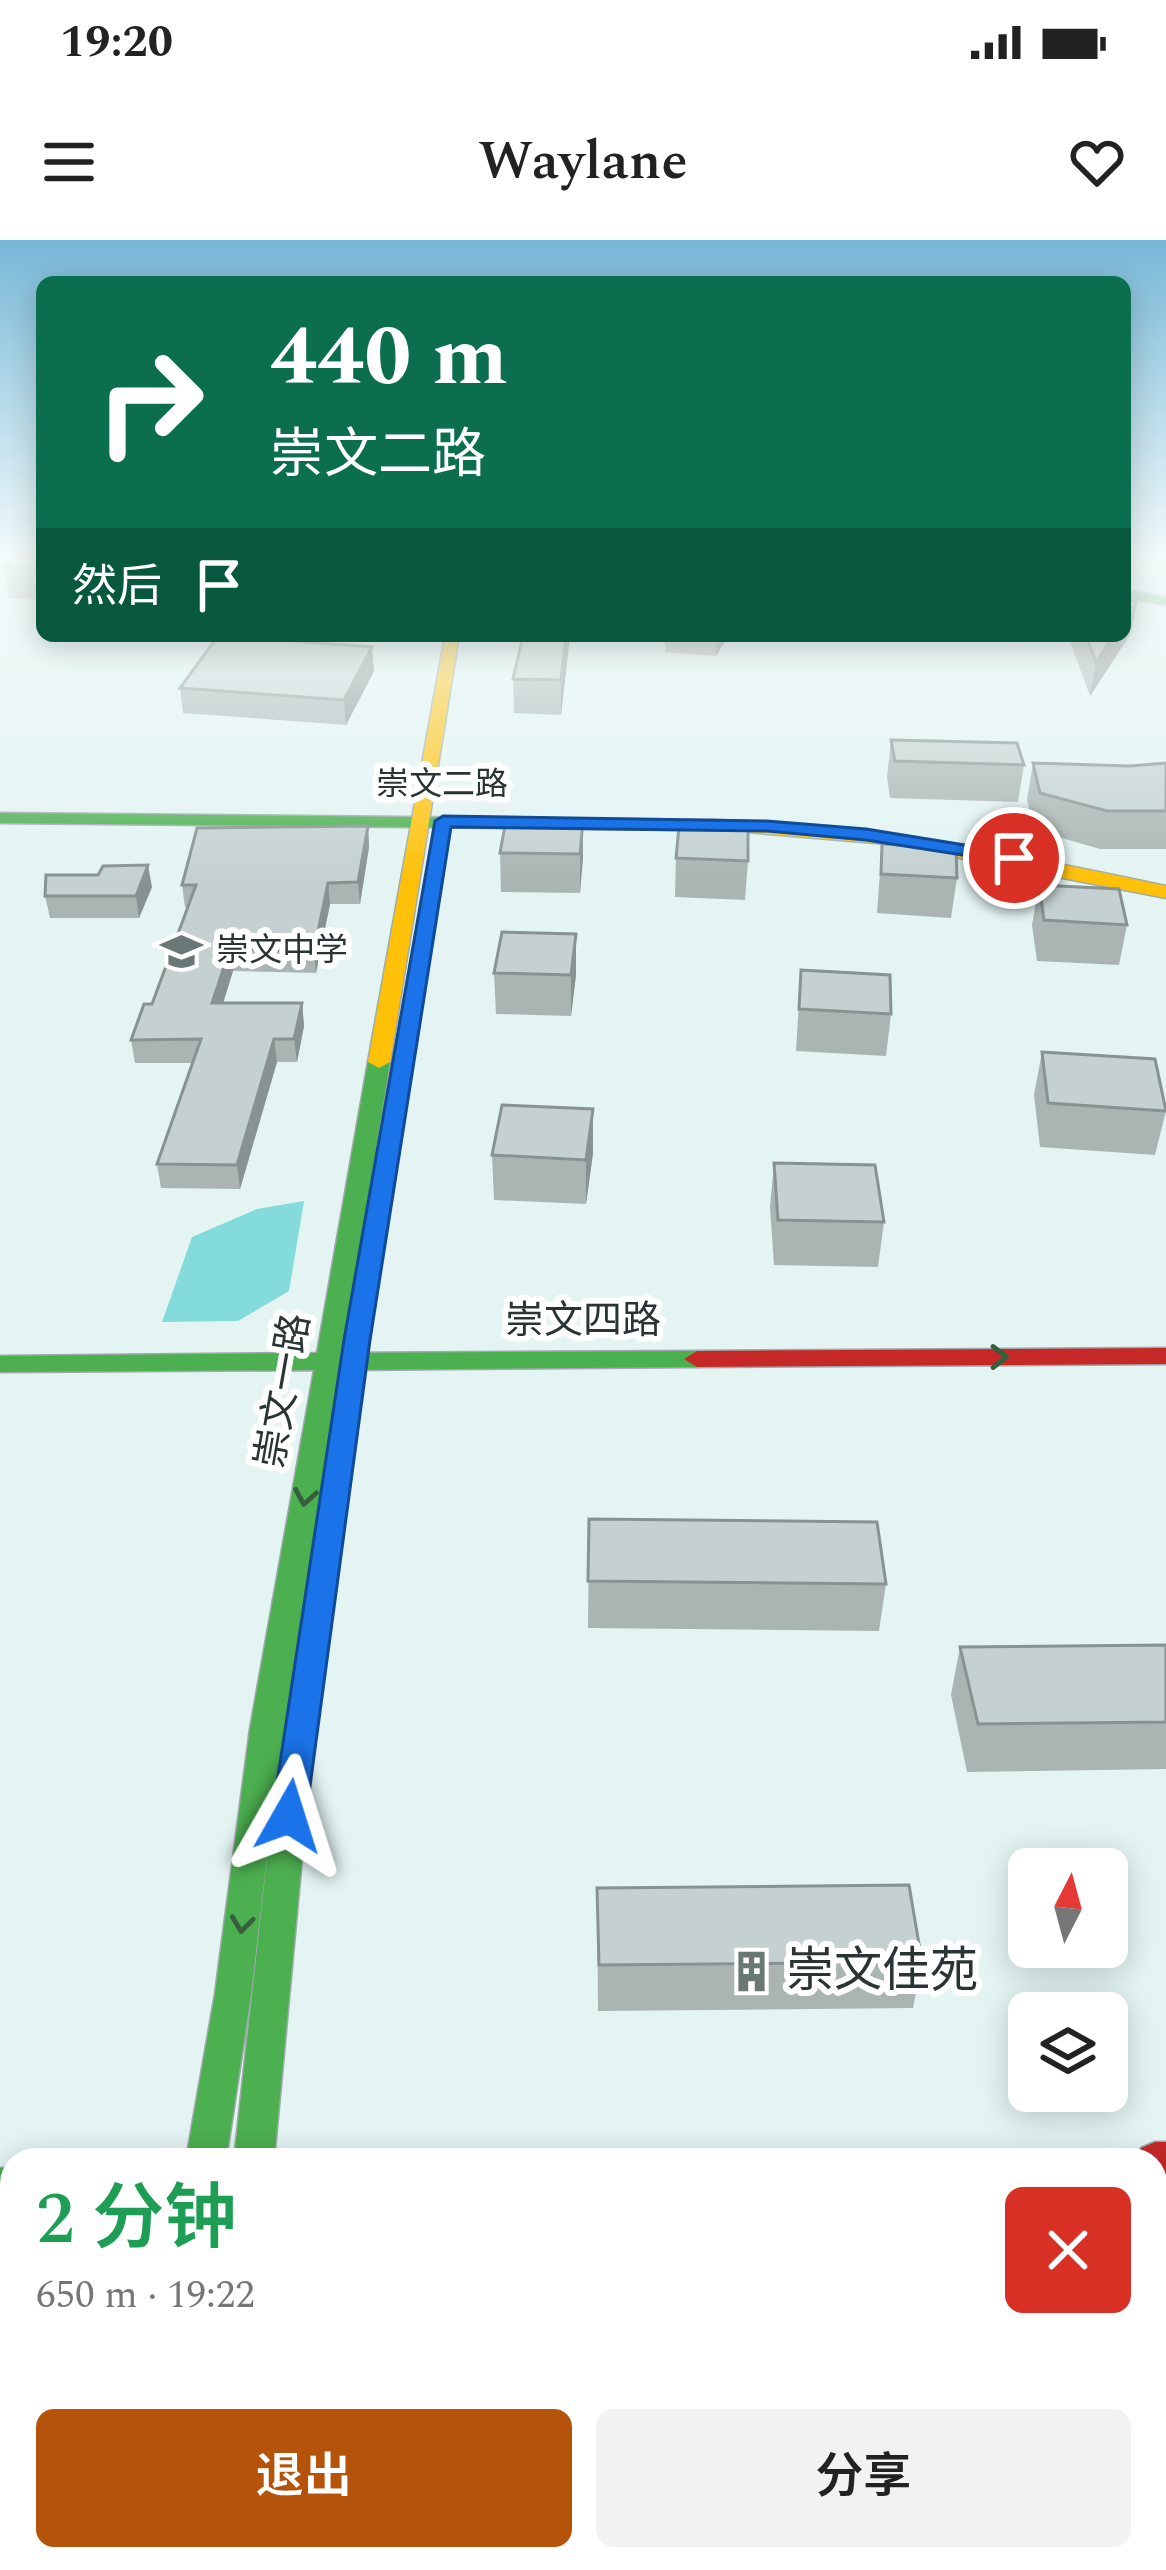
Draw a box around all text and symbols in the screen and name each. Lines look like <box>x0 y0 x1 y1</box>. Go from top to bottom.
text: 19:20 <box>60 8 173 77</box>
text: Waylane <box>478 121 688 203</box>
icon: menu <box>36 129 102 195</box>
icon: heart <box>1064 129 1130 195</box>
text: 440 m <box>270 294 508 422</box>
icon: right <box>72 324 228 480</box>
text: 崇文二路 <box>270 415 486 497</box>
icon: arrive <box>186 552 252 618</box>
text: 然后 <box>72 553 162 622</box>
street label: 崇文二路 <box>376 760 508 810</box>
pin <box>963 807 1065 909</box>
icon: arrive <box>981 825 1047 891</box>
place label: 崇文中学 <box>216 926 348 976</box>
school or university icon: 崇文中学 <box>159 928 205 974</box>
street label: 崇文四路 <box>505 1292 661 1351</box>
street label: 崇文一路 <box>241 1309 327 1473</box>
one-way arrow <box>991 1344 1009 1370</box>
one-way arrow <box>294 1486 319 1506</box>
position arrow <box>226 1753 352 1879</box>
north arrow <box>1008 1848 1128 1968</box>
map controls <box>1008 1848 1128 2112</box>
one-way arrow <box>230 1914 256 1934</box>
place label: 崇文佳苑 <box>786 1935 978 2008</box>
building icon: 崇文佳苑 <box>729 1948 775 1994</box>
button: layers <box>1008 1992 1128 2112</box>
text: 2 分钟 <box>36 2166 237 2275</box>
button: close <box>1005 2187 1131 2313</box>
text: 650 m · 19:22 <box>36 2266 255 2325</box>
button: 退出 <box>36 2409 572 2547</box>
button: 分享 <box>596 2409 1131 2547</box>

